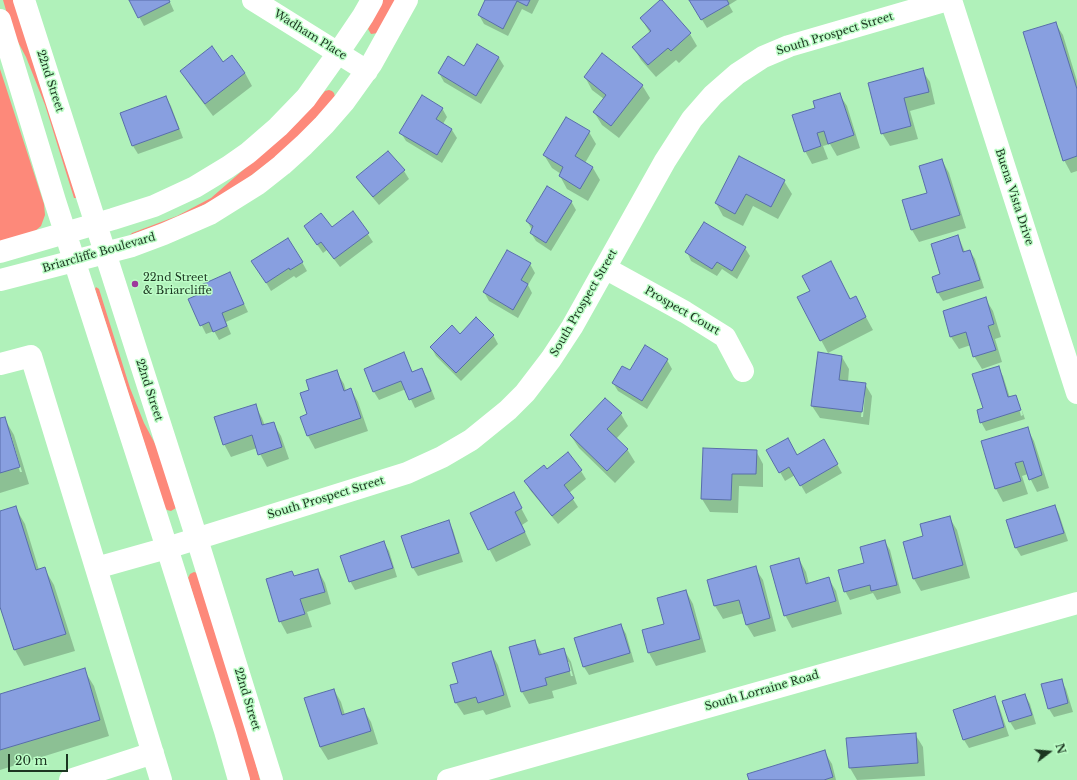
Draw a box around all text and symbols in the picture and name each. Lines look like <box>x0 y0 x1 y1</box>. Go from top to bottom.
street label: Wadham Place <box>271 7 349 63</box>
street label: South Prospect Street <box>775 10 895 58</box>
street label: 22nd Street <box>34 48 66 114</box>
street label: Buena Vista Drive <box>992 147 1036 247</box>
street label: Briarcliffe Boulevard <box>41 230 157 276</box>
street label: South Prospect Street <box>548 247 620 359</box>
place label: 22nd Street & Briarcliffe <box>143 271 212 297</box>
marker: 22nd Street & Briarcliffe <box>130 279 140 289</box>
street label: Prospect Court <box>642 284 722 338</box>
street label: 22nd Street <box>133 357 165 423</box>
street label: South Prospect Street <box>266 474 386 522</box>
street label: 22nd Street <box>231 666 263 732</box>
street label: South Lorraine Road <box>703 668 821 714</box>
north arrow <box>1029 732 1069 772</box>
text: N <box>1052 742 1069 756</box>
scale bar <box>10 746 70 772</box>
text: 20 m <box>15 753 47 768</box>

